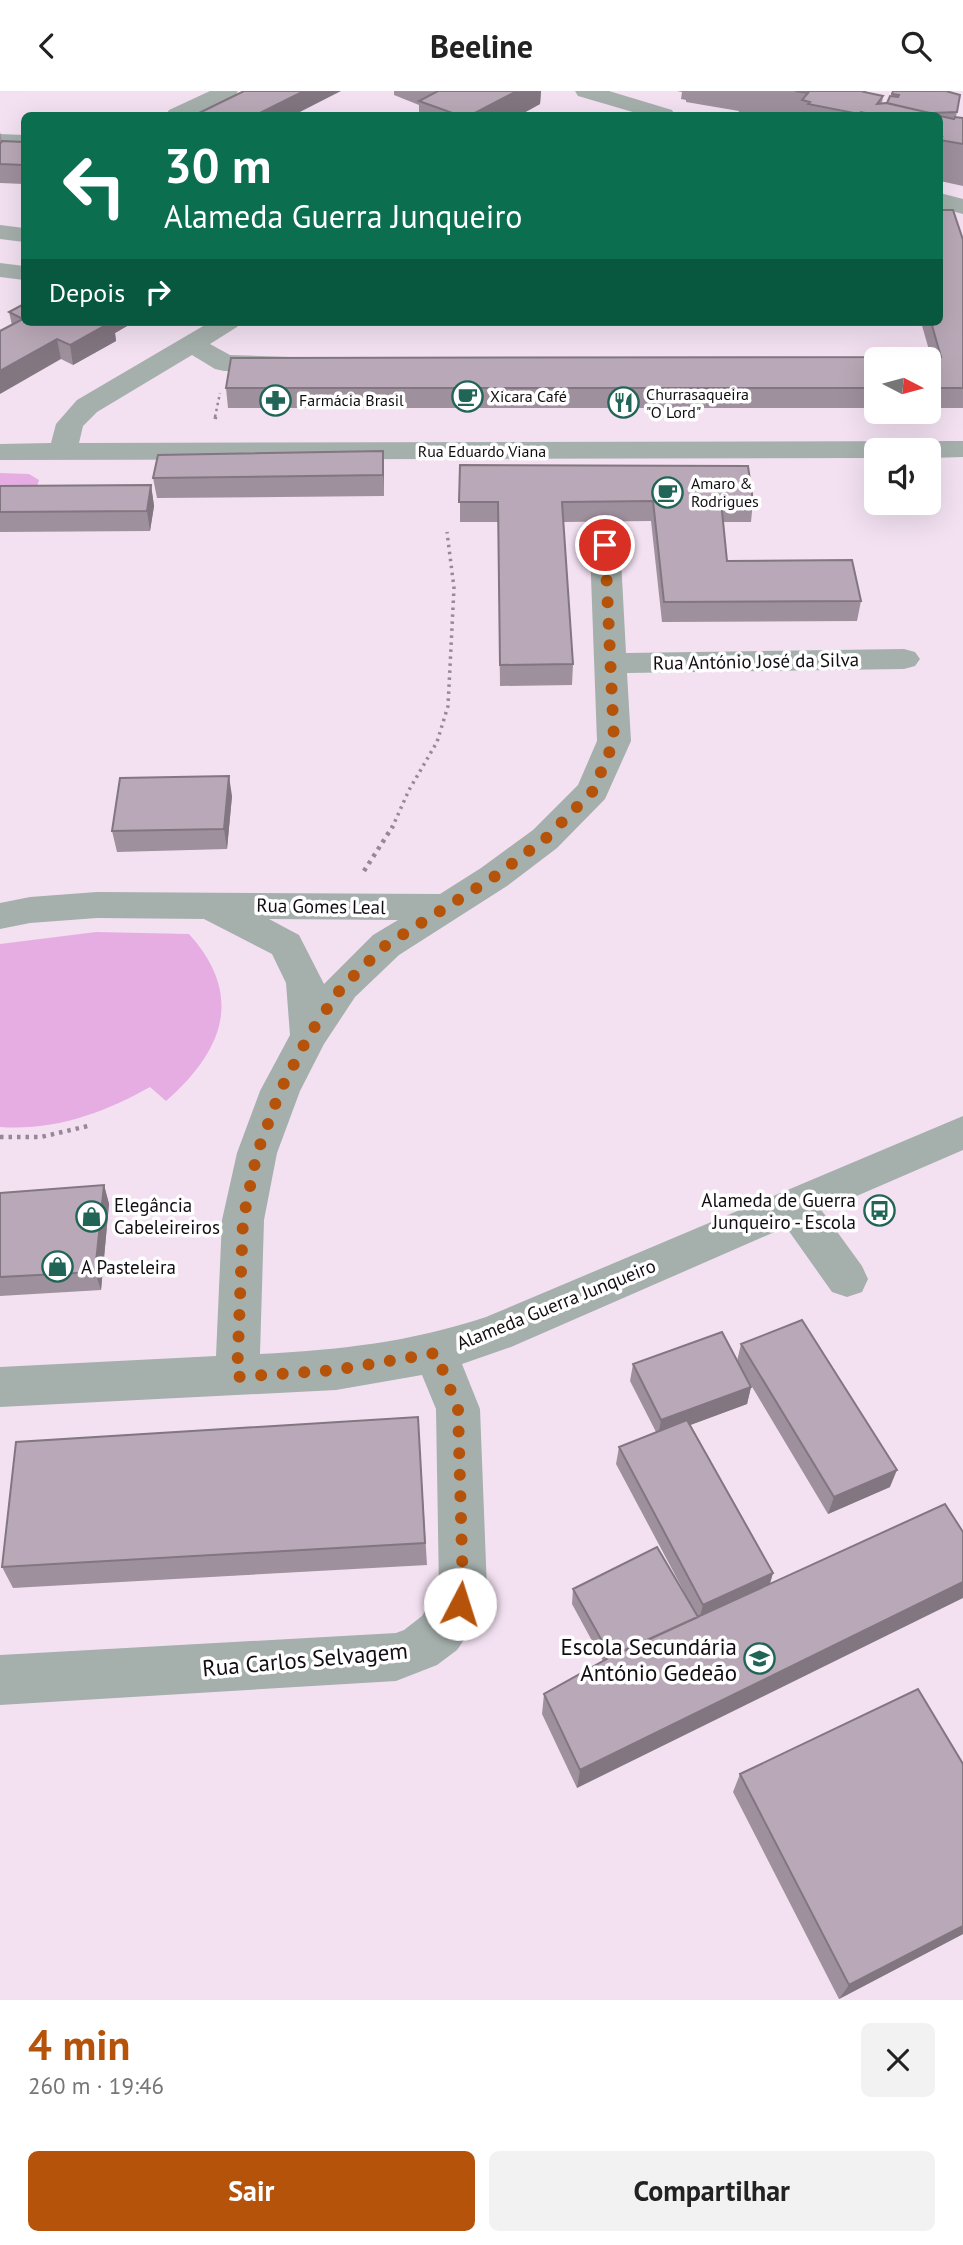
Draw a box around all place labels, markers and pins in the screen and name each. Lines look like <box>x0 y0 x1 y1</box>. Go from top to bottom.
cafe icon: Xicara Café <box>450 379 484 413</box>
pharmacy icon: Farmácia Brasil <box>259 383 293 417</box>
place label: Churrasaqueira "O Lord" <box>646 384 749 422</box>
place label: Xicara Café <box>490 386 567 406</box>
restaurant icon: Churrasaqueira "O Lord" <box>606 386 640 420</box>
place label: Farmácia Brasil <box>299 390 404 410</box>
place label: Amaro & Rodrigues <box>691 473 759 511</box>
cafe icon: Amaro & Rodrigues <box>651 475 685 509</box>
pin <box>575 515 635 575</box>
place label: Alameda de Guerra Junqueiro - Escola <box>701 1188 856 1234</box>
place label: Elegância Cabeleireiros <box>114 1193 220 1239</box>
bus stop icon: Alameda de Guerra Junqueiro - Escola <box>862 1194 896 1228</box>
shop icon: Elegância Cabeleireiros <box>74 1199 108 1233</box>
shop icon: A Pasteleira <box>41 1250 75 1284</box>
place label: A Pasteleira <box>81 1255 176 1279</box>
place label: Escola Secundária António Gedeão <box>560 1632 737 1687</box>
school or university icon: Escola Secundária António Gedeão <box>743 1642 777 1676</box>

